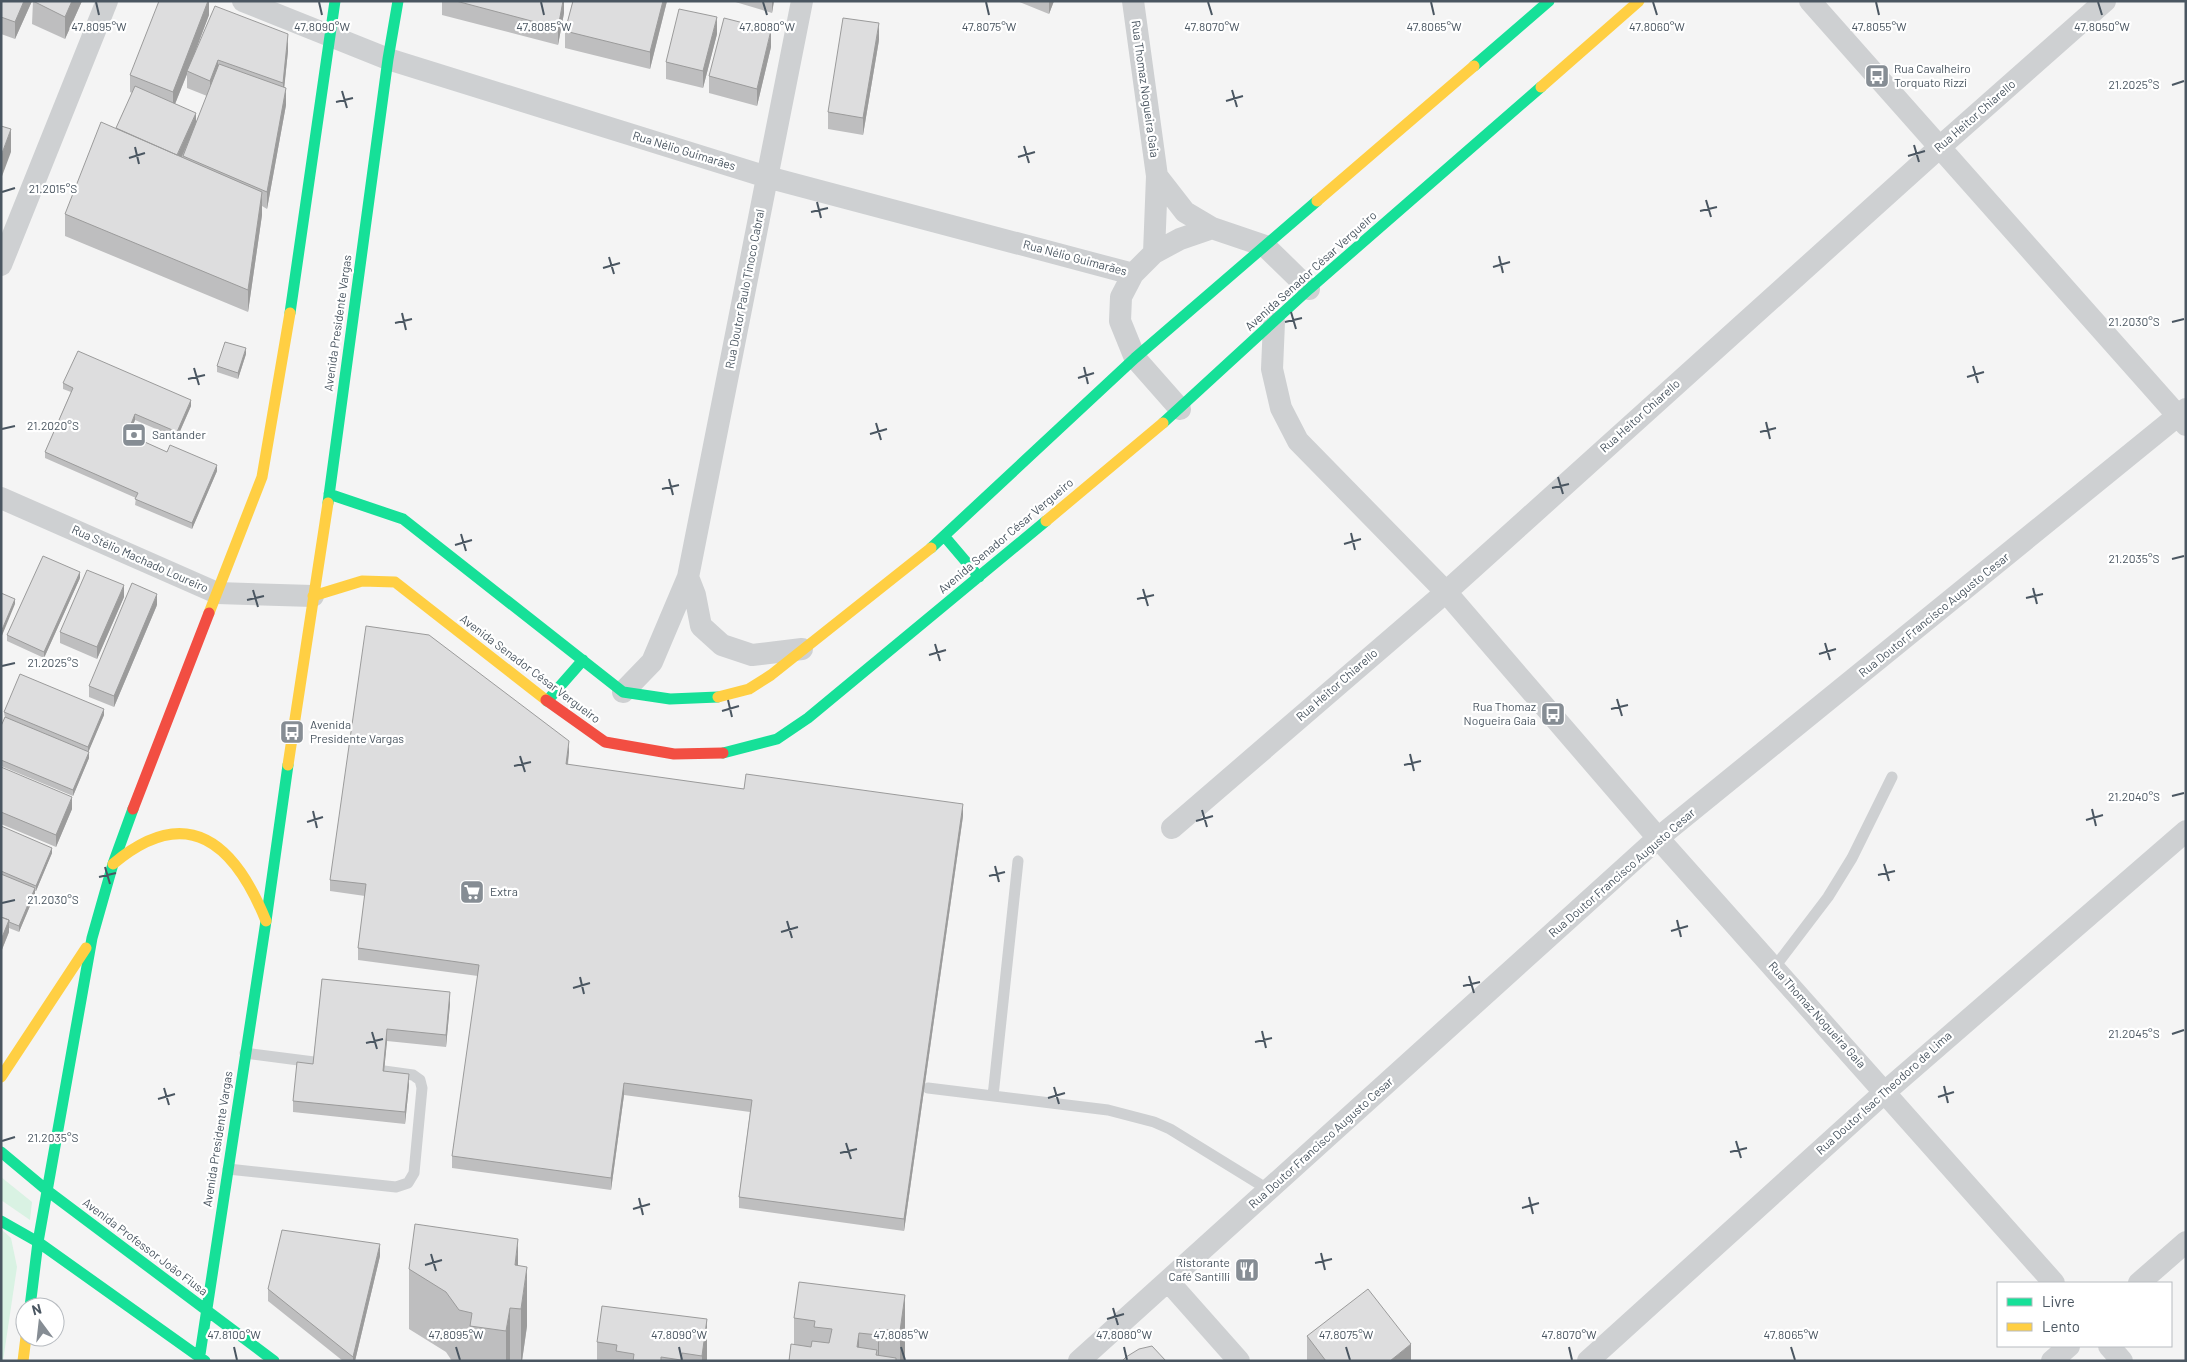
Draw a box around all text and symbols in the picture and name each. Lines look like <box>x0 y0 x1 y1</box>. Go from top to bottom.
text: 47.8095°W <box>71 19 127 33</box>
text: 47.8090°W <box>294 19 350 33</box>
text: 47.8085°W <box>516 19 572 33</box>
text: 47.8080°W <box>739 19 795 33</box>
text: 47.8075°W <box>962 19 1017 33</box>
street label: Rua Thomaz Nogueira Gaia <box>1129 19 1163 158</box>
text: 47.8070°W <box>1184 19 1240 33</box>
text: 47.8065°W <box>1406 19 1462 33</box>
text: 47.8060°W <box>1629 19 1685 33</box>
text: 47.8055°W <box>1851 19 1907 33</box>
text: 47.8050°W <box>2074 19 2130 33</box>
place label: Rua Cavalheiro Torquato Rizzi <box>1894 61 1971 89</box>
bus stop icon: Rua Cavalheiro Torquato Rizzi <box>1864 63 1890 89</box>
street label: Rua Heitor Chiarello <box>1931 76 2018 154</box>
text: 21.2025°S <box>2108 77 2160 91</box>
street label: Rua Nélio Guimarães <box>631 128 738 172</box>
text: 21.2015°S <box>29 181 77 195</box>
street label: Rua Doutor Paulo Tinoco Cabral <box>722 208 766 370</box>
street label: Avenida Senador César Vergueiro <box>1242 208 1379 333</box>
street label: Rua Nélio Guimarães <box>1022 236 1129 278</box>
street label: Avenida Presidente Vargas <box>321 254 354 392</box>
text: 21.2030°S <box>2108 314 2160 328</box>
street label: Rua Heitor Chiarello <box>1596 376 1682 455</box>
text: 21.2020°S <box>27 418 79 432</box>
bank icon: Santander <box>121 422 147 448</box>
place label: Santander <box>152 427 206 441</box>
street label: Avenida Senador César Vergueiro <box>935 475 1076 596</box>
street label: Rua Stélio Machado Loureiro <box>70 522 211 595</box>
street label: Rua Doutor Francisco Augusto Cesar <box>1855 549 2012 679</box>
text: 21.2035°S <box>2109 551 2159 565</box>
street label: Avenida Senador César Vergueiro <box>458 611 603 725</box>
street label: Rua Heitor Chiarello <box>1293 645 1380 723</box>
text: 21.2025°S <box>27 655 79 669</box>
place label: Rua Thomaz Nogueira Gaia <box>1464 699 1536 727</box>
bus stop icon: Rua Thomaz Nogueira Gaia <box>1540 701 1566 727</box>
place label: Avenida Presidente Vargas <box>310 717 404 745</box>
bus stop icon: Avenida Presidente Vargas <box>279 719 305 745</box>
text: 21.2040°S <box>2108 789 2160 803</box>
street label: Rua Doutor Francisco Augusto Cesar <box>1545 804 1698 940</box>
supermarket icon: Extra <box>459 879 485 905</box>
place label: Extra <box>490 884 518 898</box>
text: 21.2030°S <box>27 892 79 906</box>
street label: Rua Thomaz Nogueira Gaia <box>1766 958 1869 1070</box>
text: 21.2045°S <box>2108 1026 2160 1040</box>
street label: Rua Doutor Isac Theodoro de Lima <box>1813 1028 1954 1157</box>
street label: Avenida Presidente Vargas <box>199 1070 235 1208</box>
street label: Rua Doutor Francisco Augusto Cesar <box>1245 1073 1396 1211</box>
text: 21.2035°S <box>28 1130 78 1144</box>
street label: Avenida Professor João Fiusa <box>80 1195 211 1298</box>
place label: Ristorante Café Santilli <box>1169 1255 1230 1283</box>
restaurant icon: Ristorante Café Santilli <box>1234 1257 1260 1283</box>
legend <box>1997 1282 2172 1347</box>
text: Livre <box>2042 1292 2075 1310</box>
north arrow <box>15 1297 65 1347</box>
text: N <box>30 1300 43 1318</box>
text: Lento <box>2042 1317 2080 1335</box>
text: 47.8100°W <box>207 1327 261 1341</box>
text: 47.8095°W <box>428 1327 484 1341</box>
text: 47.8090°W <box>651 1327 707 1341</box>
text: 47.8085°W <box>873 1327 929 1341</box>
text: 47.8080°W <box>1096 1327 1152 1341</box>
text: 47.8075°W <box>1319 1327 1374 1341</box>
text: 47.8070°W <box>1541 1327 1597 1341</box>
text: 47.8065°W <box>1763 1327 1819 1341</box>

